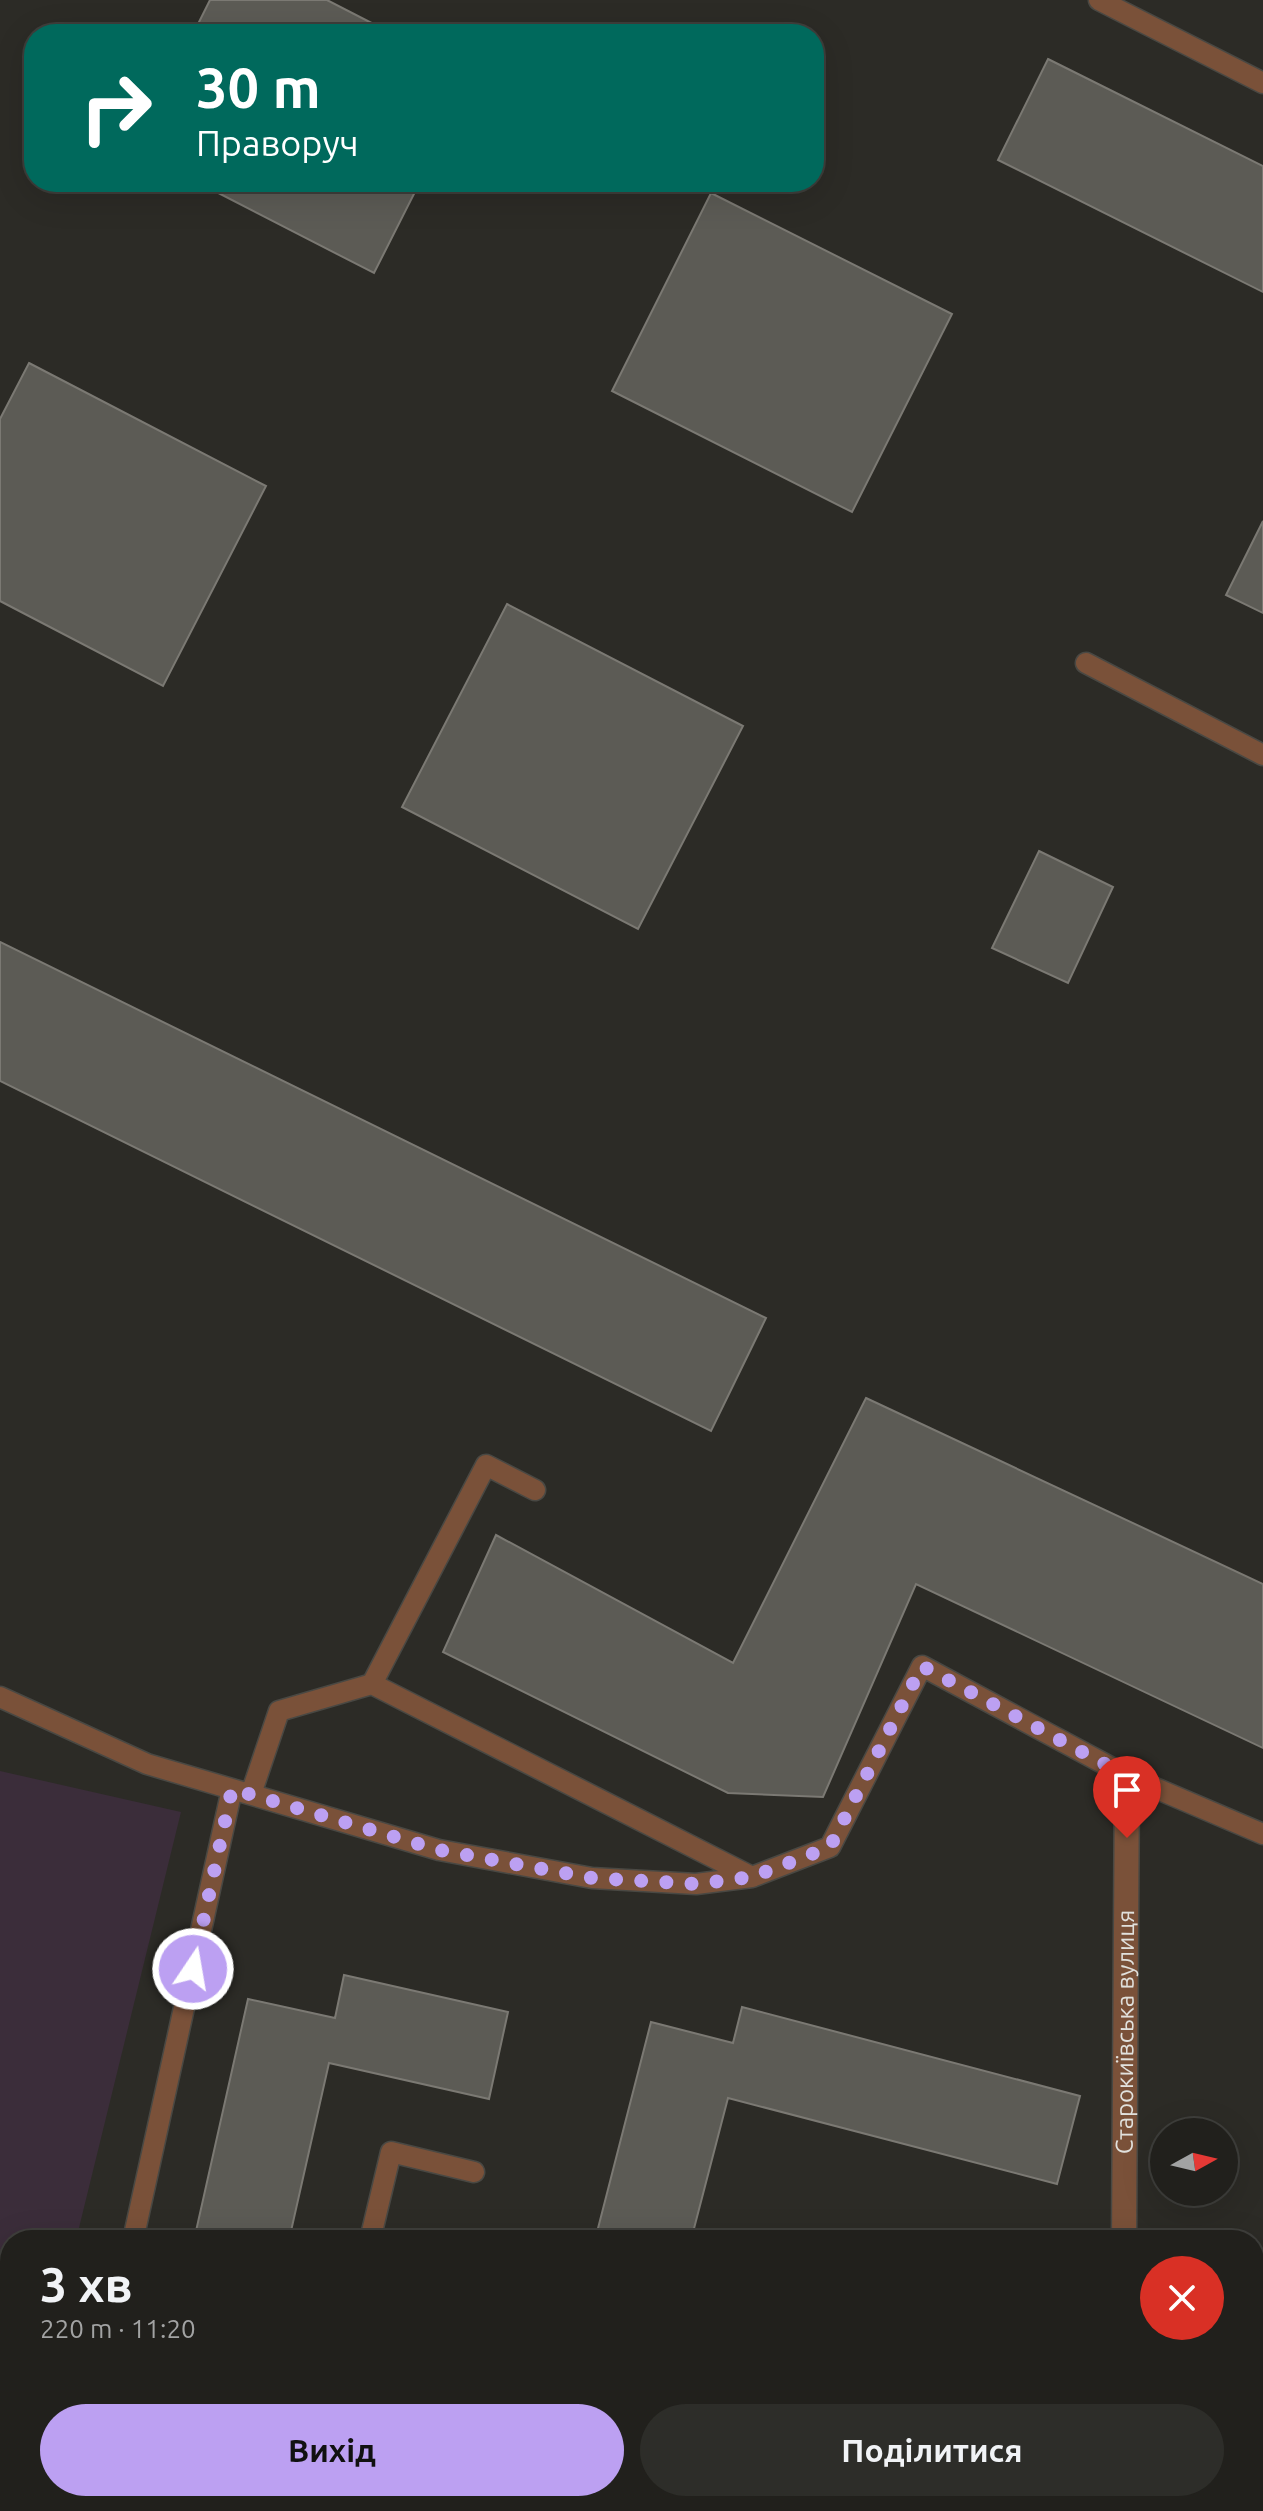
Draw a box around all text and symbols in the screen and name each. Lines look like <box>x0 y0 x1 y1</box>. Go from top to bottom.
icon: right <box>64 56 168 160</box>
text: 30 m <box>196 56 321 119</box>
text: Праворуч <box>196 122 359 163</box>
pin <box>1093 1756 1161 1838</box>
icon: arrive <box>1105 1768 1149 1812</box>
street label: Старокиївська вулиця <box>1111 1910 1139 2154</box>
position arrow <box>151 1927 235 2011</box>
north arrow <box>1150 2118 1238 2206</box>
map controls <box>1150 2118 1238 2206</box>
button: close <box>1140 2256 1224 2340</box>
text: 3 хв <box>40 2257 133 2311</box>
text: 220 m · 11:20 <box>40 2314 196 2343</box>
button: Вихід <box>40 2404 624 2496</box>
button: Поділитися <box>640 2404 1224 2496</box>

